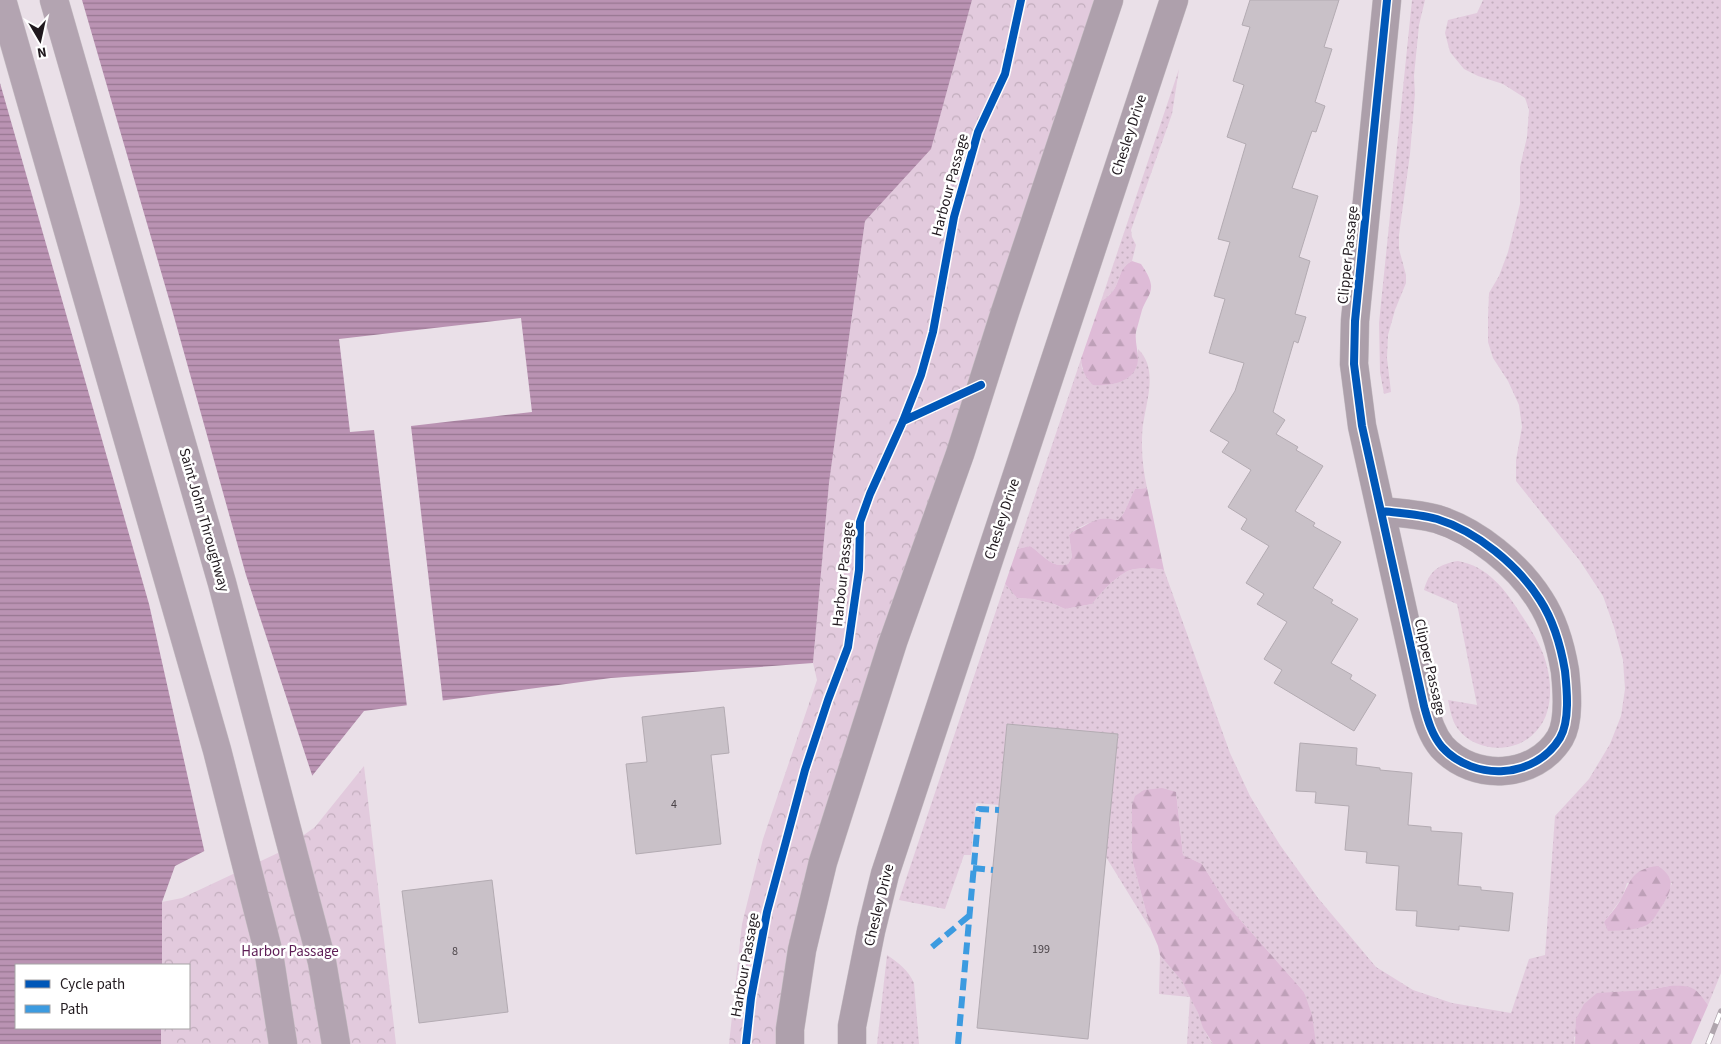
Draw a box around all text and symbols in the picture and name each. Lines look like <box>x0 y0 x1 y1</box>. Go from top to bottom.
north arrow <box>15 15 65 65</box>
text: N <box>36 41 48 62</box>
street label: Chesley Drive <box>1106 92 1152 178</box>
street label: Harbour Passage <box>926 131 974 239</box>
street label: Clipper Passage <box>1332 205 1364 305</box>
street label: Saint John Throughway <box>173 446 235 594</box>
street label: Chesley Drive <box>979 476 1025 562</box>
street label: Harbour Passage <box>827 520 859 628</box>
street label: Clipper Passage <box>1409 617 1451 717</box>
house number: 4 <box>671 796 677 813</box>
street label: Chesley Drive <box>859 862 899 948</box>
street label: Harbour Passage <box>725 911 765 1019</box>
park label: Harbor Passage <box>241 941 339 962</box>
house number: 199 <box>1032 941 1050 958</box>
house number: 8 <box>452 943 458 960</box>
legend <box>15 964 190 1029</box>
text: Cycle path <box>60 974 125 995</box>
text: Path <box>60 999 88 1020</box>

